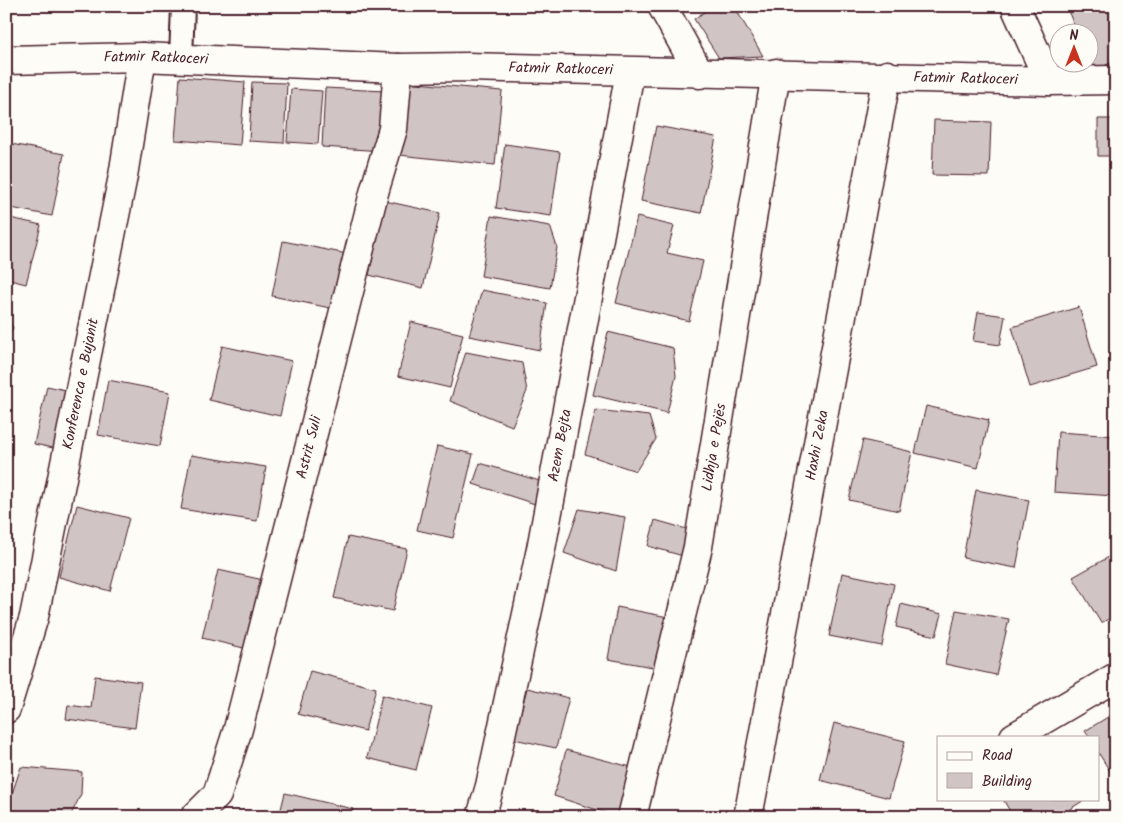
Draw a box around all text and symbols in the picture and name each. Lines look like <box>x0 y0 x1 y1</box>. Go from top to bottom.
north arrow <box>1050 22 1100 72</box>
text: N <box>1070 25 1079 47</box>
street label: Fatmir Ratkoceri <box>103 45 210 72</box>
street label: Fatmir Ratkoceri <box>508 56 615 83</box>
street label: Fatmir Ratkoceri <box>913 66 1020 92</box>
street label: Konferenca e Bujanit <box>56 316 106 452</box>
street label: Lidhja e Pejës <box>695 401 734 493</box>
street label: Azem Bejta <box>542 407 579 484</box>
street label: Haxhi Zeka <box>799 408 836 483</box>
street label: Astrit Suli <box>290 412 329 481</box>
legend <box>937 736 1100 800</box>
text: Road <box>982 744 1013 768</box>
text: Building <box>982 770 1032 794</box>

